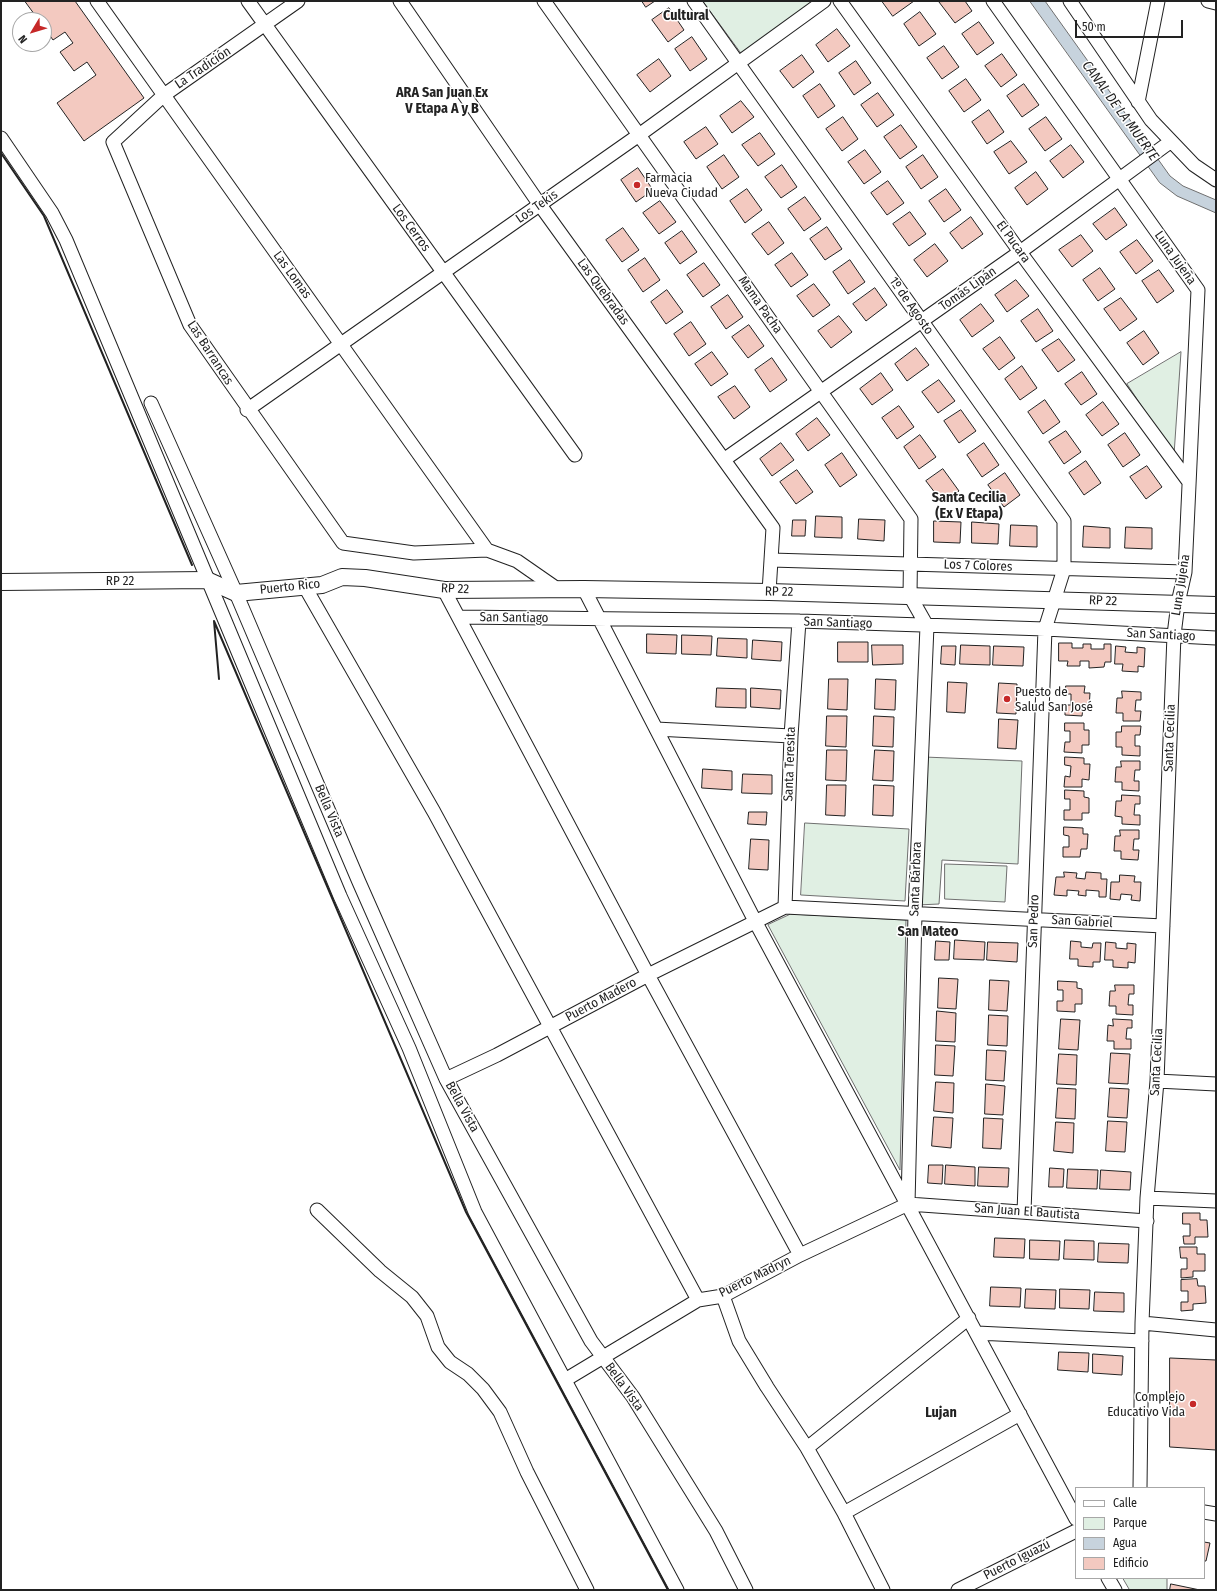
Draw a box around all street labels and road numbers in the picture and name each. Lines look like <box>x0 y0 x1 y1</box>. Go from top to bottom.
street label: La Tradición <box>172 44 234 92</box>
street label: Los Tekis <box>513 187 561 227</box>
street label: Los Cerros <box>389 201 433 255</box>
street label: El Pucara <box>993 218 1033 266</box>
street label: Luna Jujeña <box>1151 228 1199 288</box>
street label: Las Lomas <box>270 248 314 302</box>
street label: Las Quebradas <box>574 256 632 328</box>
street label: Tomás Lipán <box>936 264 1000 314</box>
street label: Mama Pacha <box>735 273 785 337</box>
street label: 1º de Agosto <box>886 274 936 338</box>
street label: Las Barrancas <box>184 318 236 388</box>
street label: Luna Jujeña <box>1168 553 1194 617</box>
street label: Los 7 Colores <box>943 557 1013 575</box>
street label: RP 22 <box>106 573 134 589</box>
street label: Puerto Rico <box>259 576 321 598</box>
street label: RP 22 <box>441 581 469 597</box>
street label: RP 22 <box>765 584 793 600</box>
street label: RP 22 <box>1089 593 1117 609</box>
street label: San Santiago <box>479 610 549 626</box>
street label: San Santiago <box>803 614 873 632</box>
street label: San Santiago <box>1126 625 1196 645</box>
street label: Santa Cecilia <box>1161 704 1179 772</box>
street label: Santa Teresita <box>781 726 799 802</box>
street label: Bella Vista <box>311 782 347 840</box>
street label: Santa Bárbara <box>907 841 925 917</box>
street label: San Pedro <box>1025 894 1043 948</box>
street label: San Gabriel <box>1051 913 1113 931</box>
street label: Puerto Madero <box>563 975 639 1025</box>
street label: Santa Cecilia <box>1147 1028 1167 1096</box>
street label: Bella Vista <box>442 1079 482 1135</box>
street label: San Juan El Bautista <box>974 1201 1080 1223</box>
street label: Puerto Madryn <box>717 1253 793 1301</box>
street label: Bella Vista <box>601 1360 647 1414</box>
street label: Puerto Iguazú <box>981 1537 1053 1583</box>

